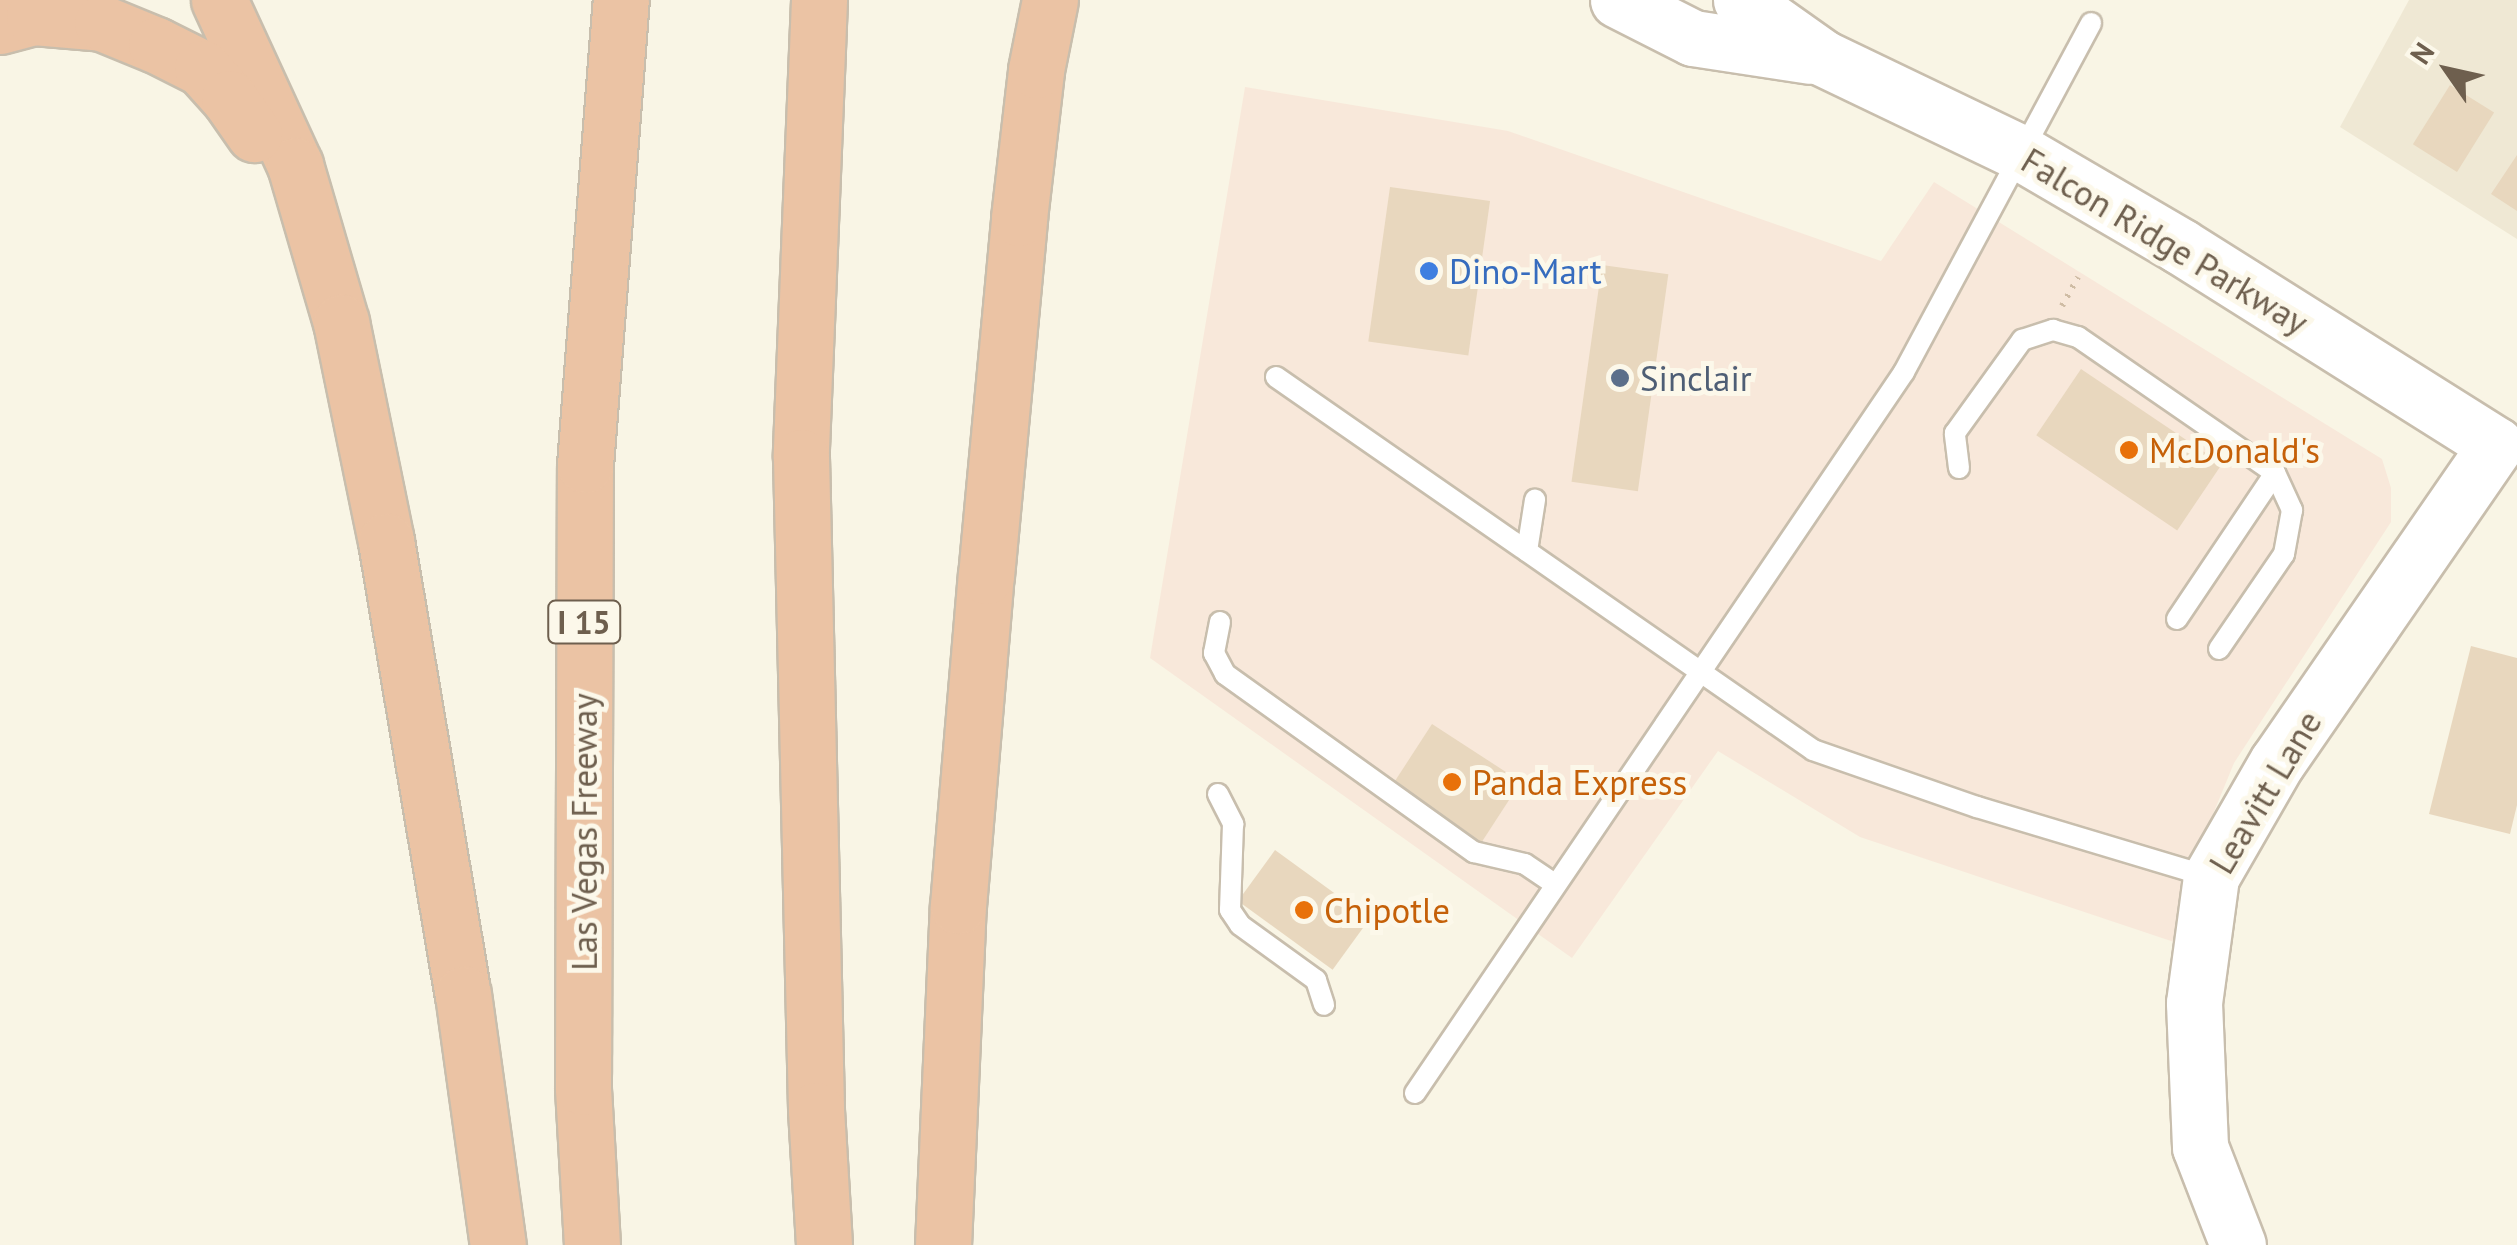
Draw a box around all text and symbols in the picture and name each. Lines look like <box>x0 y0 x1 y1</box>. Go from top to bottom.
north arrow <box>2397 20 2497 120</box>
text: N <box>2401 35 2442 71</box>
street label: Falcon Ridge Parkway <box>2014 139 2316 343</box>
place label: Dino-Mart <box>1449 250 1602 292</box>
marker: Dino-Mart <box>1418 260 1440 282</box>
place label: Sinclair <box>1640 357 1752 399</box>
marker: Sinclair <box>1609 367 1631 389</box>
place label: McDonald's <box>2149 429 2320 471</box>
marker: McDonald's <box>2118 439 2140 461</box>
road number: I 15 <box>546 595 622 649</box>
street label: Las Vegas Freeway <box>563 693 605 971</box>
street label: Leavitt Lane <box>2200 703 2330 881</box>
place label: Panda Express <box>1472 761 1687 803</box>
marker: Panda Express <box>1441 771 1463 793</box>
place label: Chipotle <box>1324 889 1450 931</box>
marker: Chipotle <box>1293 899 1315 921</box>

